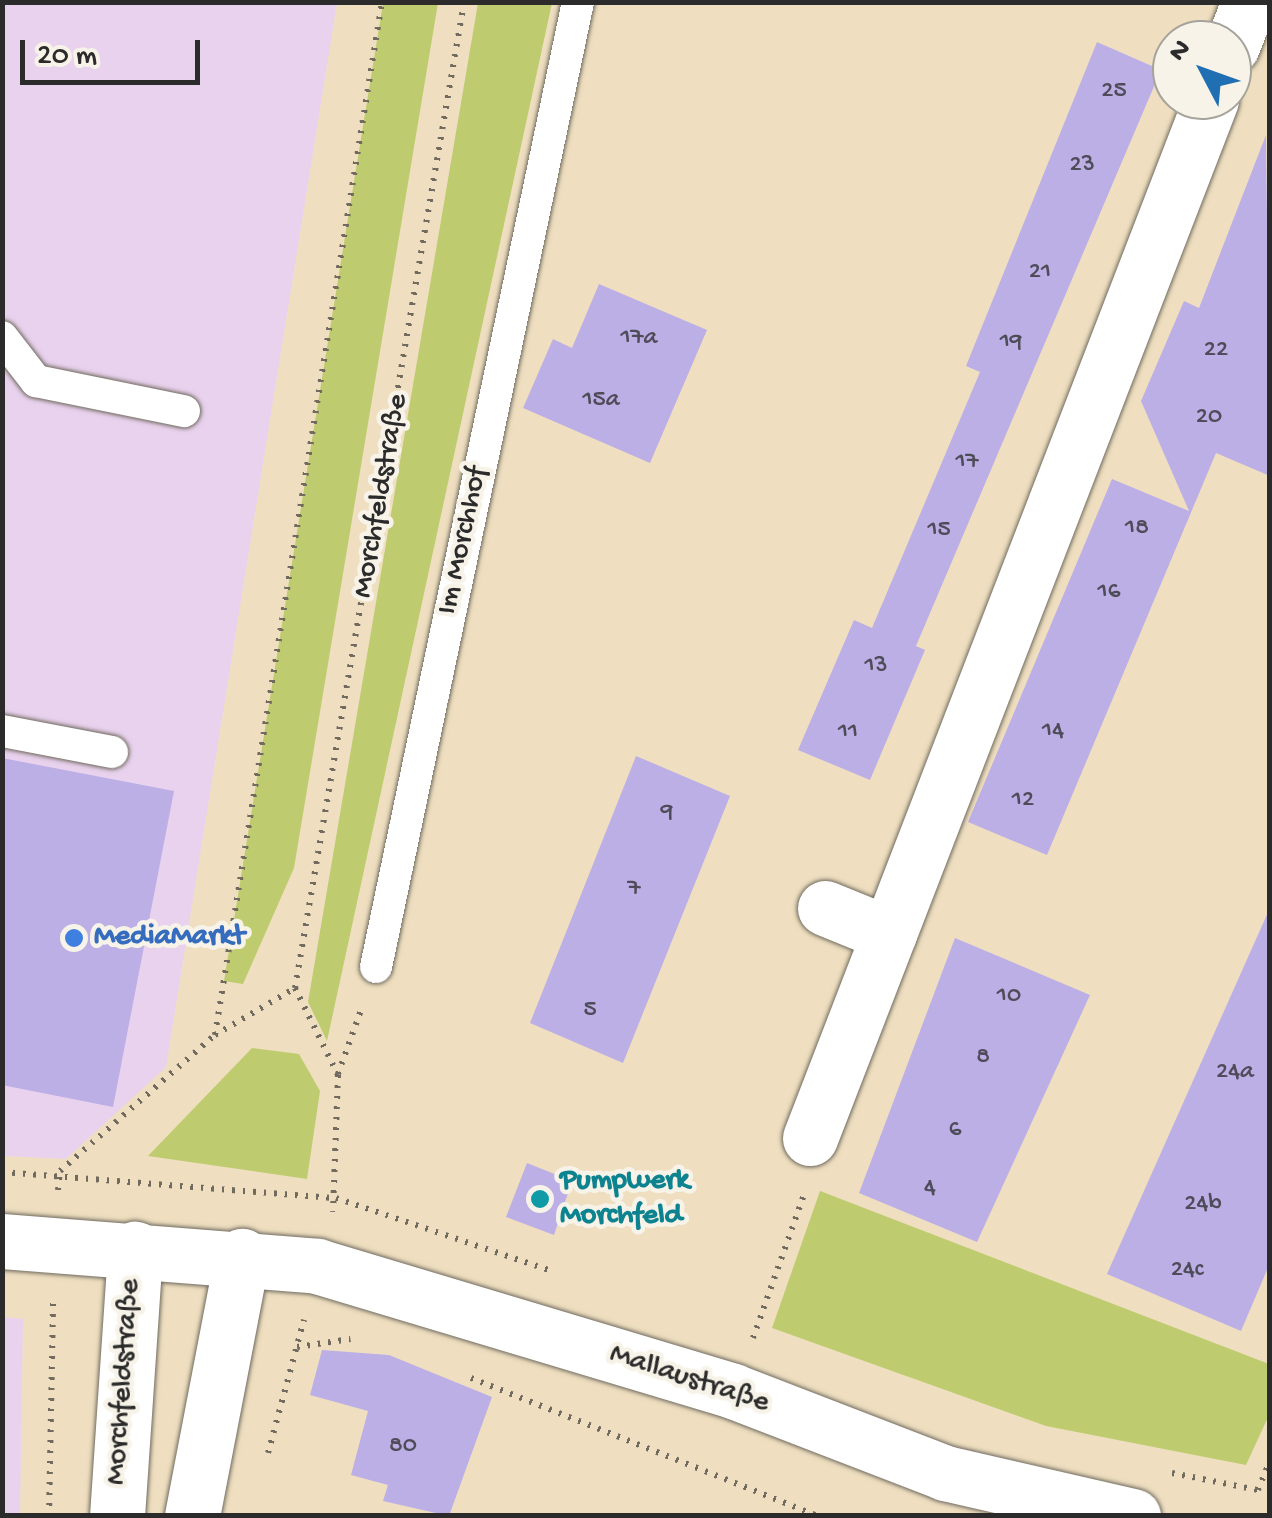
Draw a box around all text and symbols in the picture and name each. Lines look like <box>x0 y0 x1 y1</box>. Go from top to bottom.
scale bar <box>25 20 205 82</box>
north arrow <box>1152 20 1252 120</box>
text: N <box>1162 34 1199 69</box>
text: 20 m <box>37 40 97 75</box>
house number: 25 <box>1101 77 1127 107</box>
house number: 23 <box>1069 151 1095 181</box>
house number: 21 <box>1029 258 1051 288</box>
house number: 17a <box>621 324 657 354</box>
house number: 19 <box>1000 328 1022 358</box>
house number: 22 <box>1204 336 1228 366</box>
house number: 15a <box>582 386 620 416</box>
street label: Morchfeldstraße <box>346 391 418 601</box>
house number: 20 <box>1196 403 1222 433</box>
house number: 17 <box>955 448 979 478</box>
street label: Im Morchhof <box>431 464 497 618</box>
house number: 18 <box>1125 514 1149 544</box>
house number: 15 <box>927 516 951 546</box>
house number: 16 <box>1098 578 1120 608</box>
house number: 13 <box>864 652 888 682</box>
house number: 14 <box>1042 717 1064 747</box>
house number: 11 <box>838 718 858 748</box>
house number: 12 <box>1012 786 1034 816</box>
house number: 9 <box>661 798 673 828</box>
house number: 7 <box>627 875 641 905</box>
place label: MediaMarkt <box>94 920 245 956</box>
marker: MediaMarkt <box>63 927 85 949</box>
house number: 10 <box>997 982 1021 1012</box>
house number: 5 <box>583 996 597 1026</box>
house number: 8 <box>976 1043 990 1073</box>
house number: 24a <box>1216 1058 1254 1088</box>
house number: 6 <box>949 1116 961 1146</box>
place label: Pumpwerk Morchfeld <box>560 1164 689 1234</box>
house number: 4 <box>924 1174 936 1204</box>
marker: Pumpwerk Morchfeld <box>529 1188 551 1210</box>
house number: 24b <box>1184 1190 1222 1220</box>
house number: 24c <box>1171 1256 1203 1286</box>
street label: Morchfeldstraße <box>100 1278 150 1486</box>
street label: Mallaustraße <box>605 1337 773 1423</box>
house number: 80 <box>389 1432 417 1462</box>

